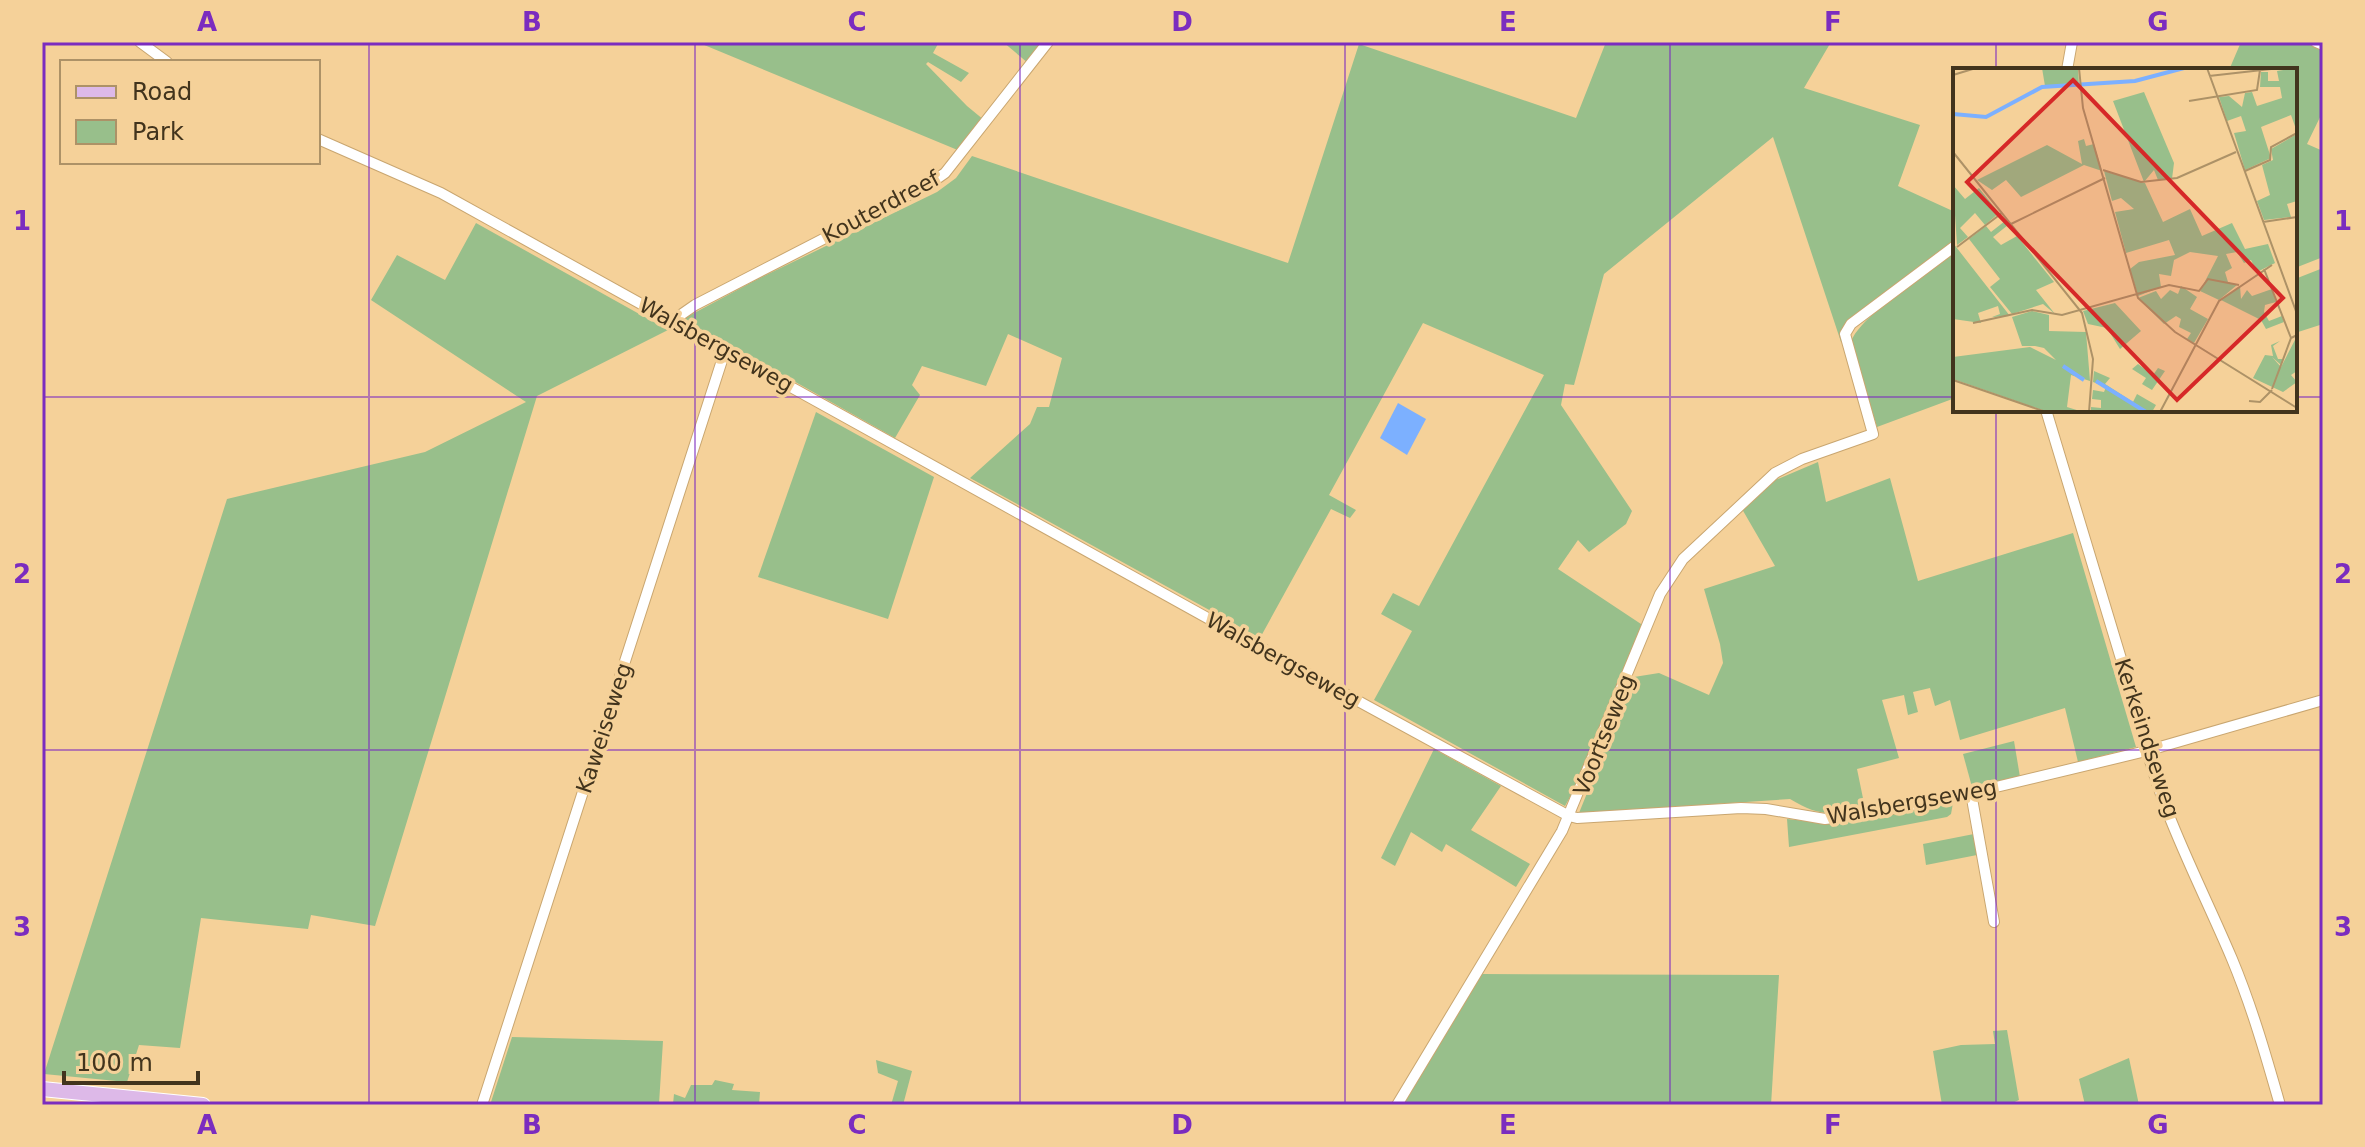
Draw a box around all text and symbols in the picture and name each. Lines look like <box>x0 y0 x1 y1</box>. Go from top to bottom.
text: A <box>197 7 217 37</box>
text: B <box>522 7 542 37</box>
text: C <box>847 7 867 37</box>
text: D <box>1171 7 1193 37</box>
text: E <box>1499 7 1517 37</box>
text: F <box>1824 7 1842 37</box>
text: G <box>2147 7 2169 37</box>
legend <box>60 60 320 164</box>
inset map <box>1953 68 2297 412</box>
text: Road <box>132 78 192 106</box>
text: Park <box>132 118 184 146</box>
street label: Kouterdreef <box>818 165 945 248</box>
text: 1 <box>13 206 31 236</box>
text: 1 <box>2334 206 2352 236</box>
street label: Walsbergseweg <box>635 292 797 398</box>
text: 2 <box>13 559 31 589</box>
text: 2 <box>2334 559 2352 589</box>
street label: Walsbergseweg <box>1202 607 1364 713</box>
street label: Kerkeindseweg <box>2109 655 2185 821</box>
street label: Kaweiseweg <box>571 660 637 796</box>
street label: Voortseweg <box>1568 671 1640 799</box>
street label: Walsbergseweg <box>1825 775 1999 829</box>
text: 3 <box>13 912 31 942</box>
text: 3 <box>2334 912 2352 942</box>
scale bar <box>64 1035 198 1085</box>
text: 100 m <box>76 1049 153 1077</box>
text: A <box>197 1110 217 1140</box>
text: B <box>522 1110 542 1140</box>
text: C <box>847 1110 867 1140</box>
text: D <box>1171 1110 1193 1140</box>
text: E <box>1499 1110 1517 1140</box>
text: F <box>1824 1110 1842 1140</box>
text: G <box>2147 1110 2169 1140</box>

